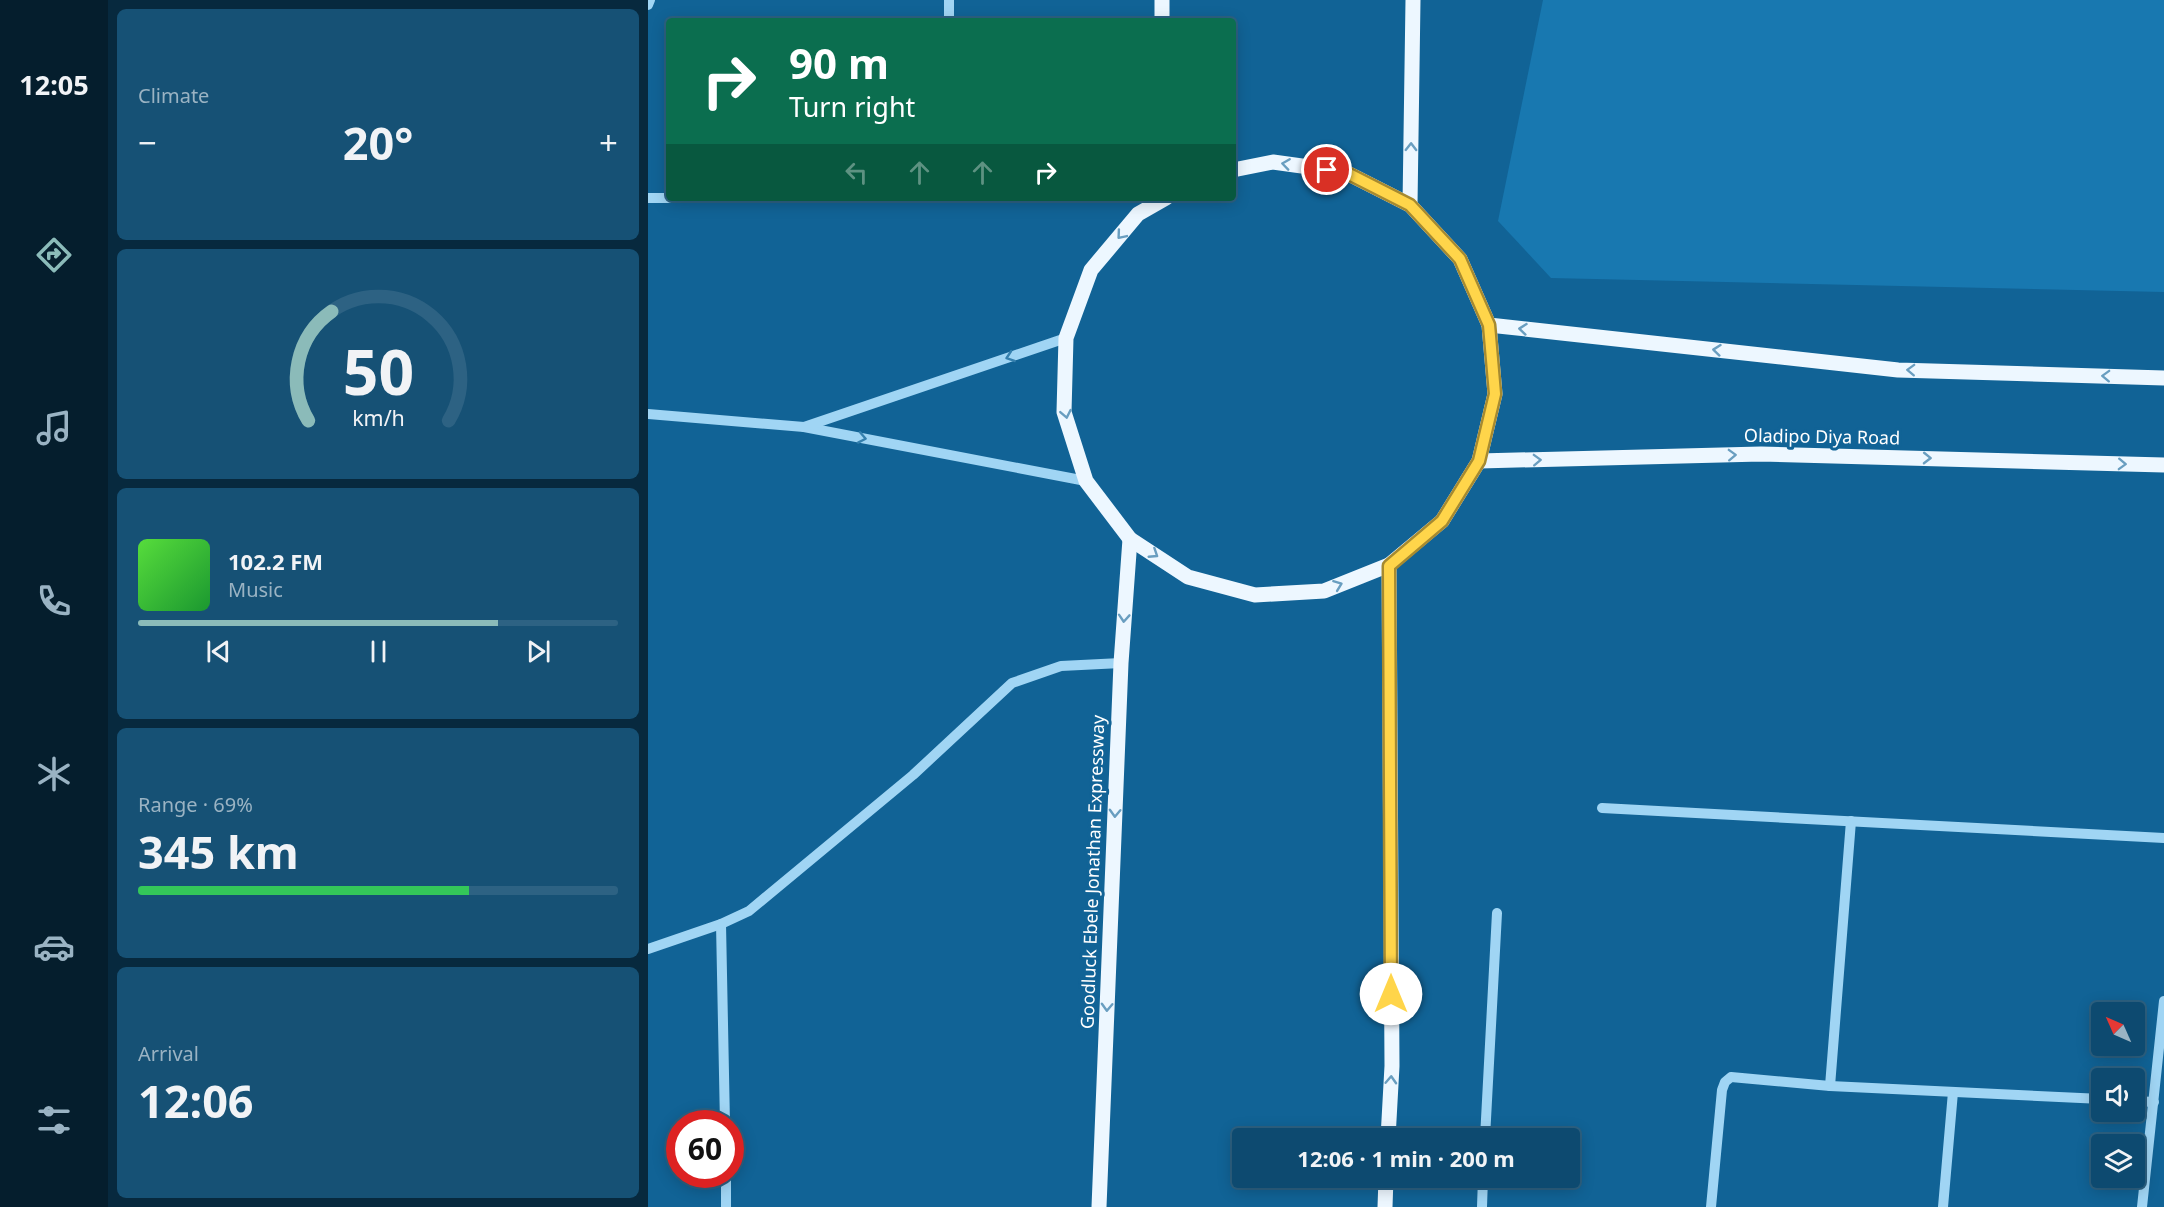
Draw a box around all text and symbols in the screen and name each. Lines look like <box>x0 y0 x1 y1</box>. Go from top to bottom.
text: 90 m <box>789 34 889 91</box>
icon: right <box>690 42 768 120</box>
text: 12:05 <box>19 66 89 103</box>
text: Climate <box>138 82 209 109</box>
text: Turn right <box>789 88 915 125</box>
text: 20° <box>343 112 413 173</box>
text: − <box>138 120 157 165</box>
text: + <box>599 120 618 165</box>
one-way arrow <box>1405 142 1417 151</box>
pin <box>1301 144 1352 195</box>
icon: arrive <box>1310 153 1343 186</box>
icon: left <box>840 156 873 189</box>
icon: ahead <box>903 156 936 189</box>
icon: ahead <box>966 156 999 189</box>
icon: right <box>1029 156 1062 189</box>
one-way arrow <box>1281 158 1291 171</box>
one-way arrow <box>1117 228 1128 239</box>
icon: directions <box>33 234 75 276</box>
one-way arrow <box>1518 323 1527 336</box>
text: 50 <box>342 328 414 413</box>
one-way arrow <box>1712 344 1721 357</box>
one-way arrow <box>1005 350 1016 362</box>
one-way arrow <box>1906 364 1915 377</box>
one-way arrow <box>2101 370 2110 382</box>
text: km/h <box>352 403 404 432</box>
icon: music <box>33 407 75 449</box>
one-way arrow <box>1059 409 1072 419</box>
street label: Oladipo Diya Road <box>1744 423 1900 449</box>
one-way arrow <box>856 431 866 444</box>
one-way arrow <box>1728 448 1737 461</box>
one-way arrow <box>1923 452 1932 464</box>
one-way arrow <box>1533 454 1542 466</box>
one-way arrow <box>2118 457 2127 470</box>
text: 102.2 FM <box>228 546 323 576</box>
one-way arrow <box>1147 547 1158 558</box>
text: Music <box>228 576 283 603</box>
icon: phone <box>33 580 75 622</box>
one-way arrow <box>1332 580 1343 593</box>
one-way arrow <box>1118 613 1131 622</box>
icon: previous <box>202 635 235 668</box>
icon: pause <box>362 635 395 668</box>
icon: next <box>522 635 555 668</box>
street label: Goodluck Ebele Jonathan Expressway <box>1075 714 1110 1029</box>
icon: climate <box>33 753 75 795</box>
text: Range · 69% <box>138 791 253 818</box>
one-way arrow <box>1108 808 1121 817</box>
text: 345 km <box>138 821 299 882</box>
icon: car <box>33 926 75 968</box>
position arrow <box>1359 962 1423 1026</box>
north arrow <box>2091 1002 2145 1056</box>
map controls <box>2091 1002 2145 1188</box>
one-way arrow <box>1100 1003 1113 1012</box>
text: Arrival <box>138 1040 199 1067</box>
button: sound <box>2091 1068 2145 1122</box>
text: 12:06 <box>138 1070 254 1131</box>
one-way arrow <box>1385 1076 1398 1085</box>
icon: filters <box>33 1099 75 1141</box>
speed limit sign: 60 <box>666 1110 744 1188</box>
button: layers <box>2091 1134 2145 1188</box>
text: 12:06 · 1 min · 200 m <box>1297 1143 1515 1173</box>

